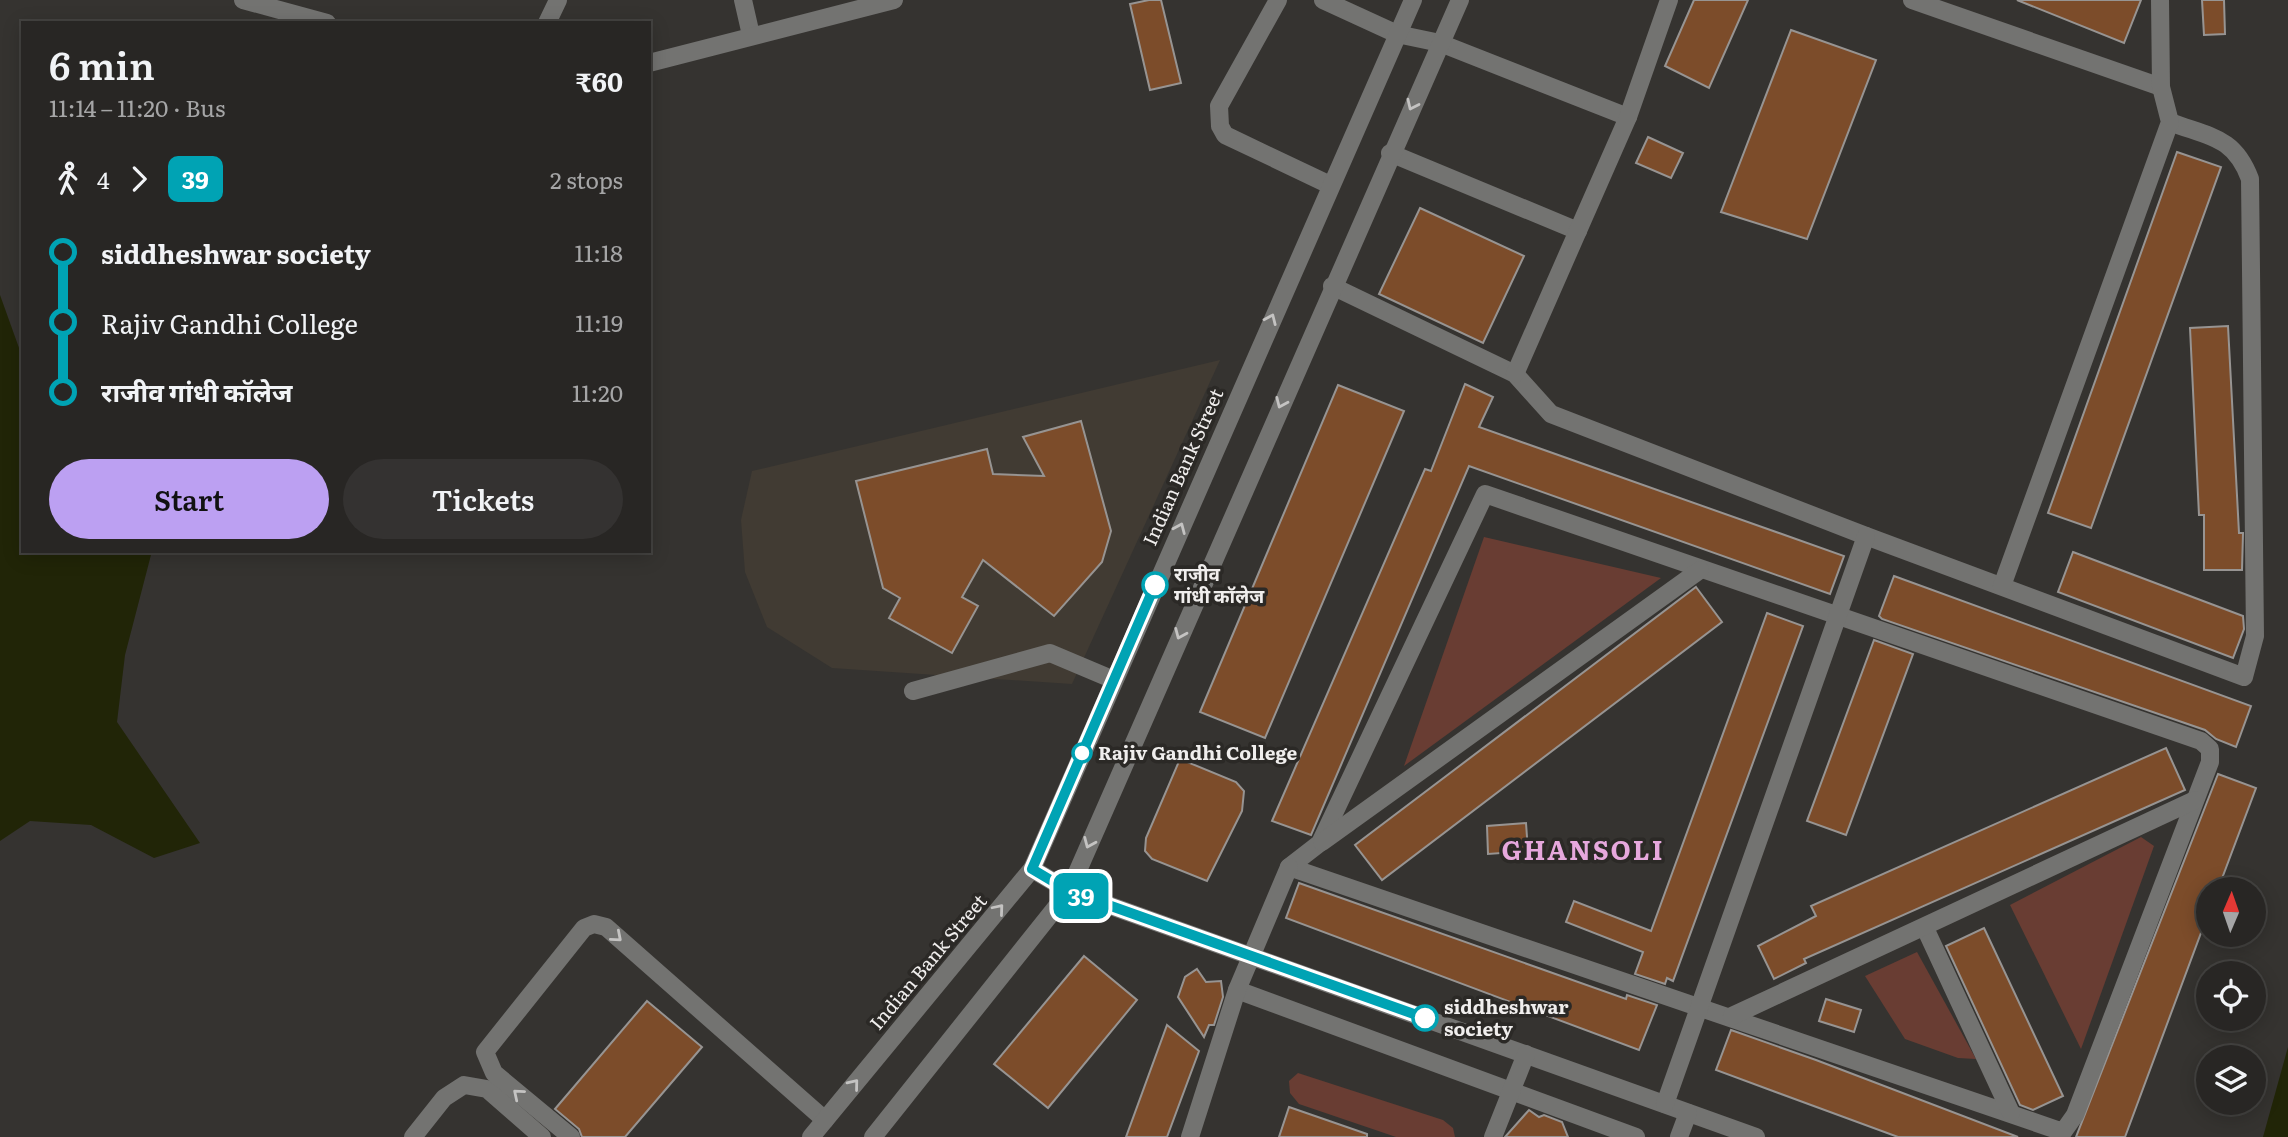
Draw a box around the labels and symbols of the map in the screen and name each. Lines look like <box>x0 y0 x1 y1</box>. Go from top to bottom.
one-way arrow <box>1406 98 1420 110</box>
one-way arrow <box>1263 314 1277 327</box>
street label: Indian Bank Street <box>1135 383 1229 550</box>
one-way arrow <box>1275 396 1289 408</box>
one-way arrow <box>1172 523 1186 535</box>
place label: राजीव गांधी कॉलेज <box>1174 559 1265 609</box>
marker: राजीव गांधी कॉलेज <box>1142 572 1168 598</box>
one-way arrow <box>1174 627 1188 639</box>
place label: Rajiv Gandhi College <box>1098 738 1297 766</box>
marker: Rajiv Gandhi College <box>1072 743 1092 763</box>
district label: GHANSOLI <box>1501 829 1665 868</box>
one-way arrow <box>1084 836 1098 848</box>
line badge: 39 <box>1050 873 1112 919</box>
north arrow <box>2196 877 2266 947</box>
street label: Indian Bank Street <box>862 887 993 1035</box>
one-way arrow <box>991 904 1003 917</box>
one-way arrow <box>609 929 622 941</box>
place label: siddheshwar society <box>1444 992 1569 1042</box>
marker: siddheshwar society <box>1412 1005 1438 1031</box>
one-way arrow <box>846 1080 859 1092</box>
one-way arrow <box>514 1090 527 1102</box>

